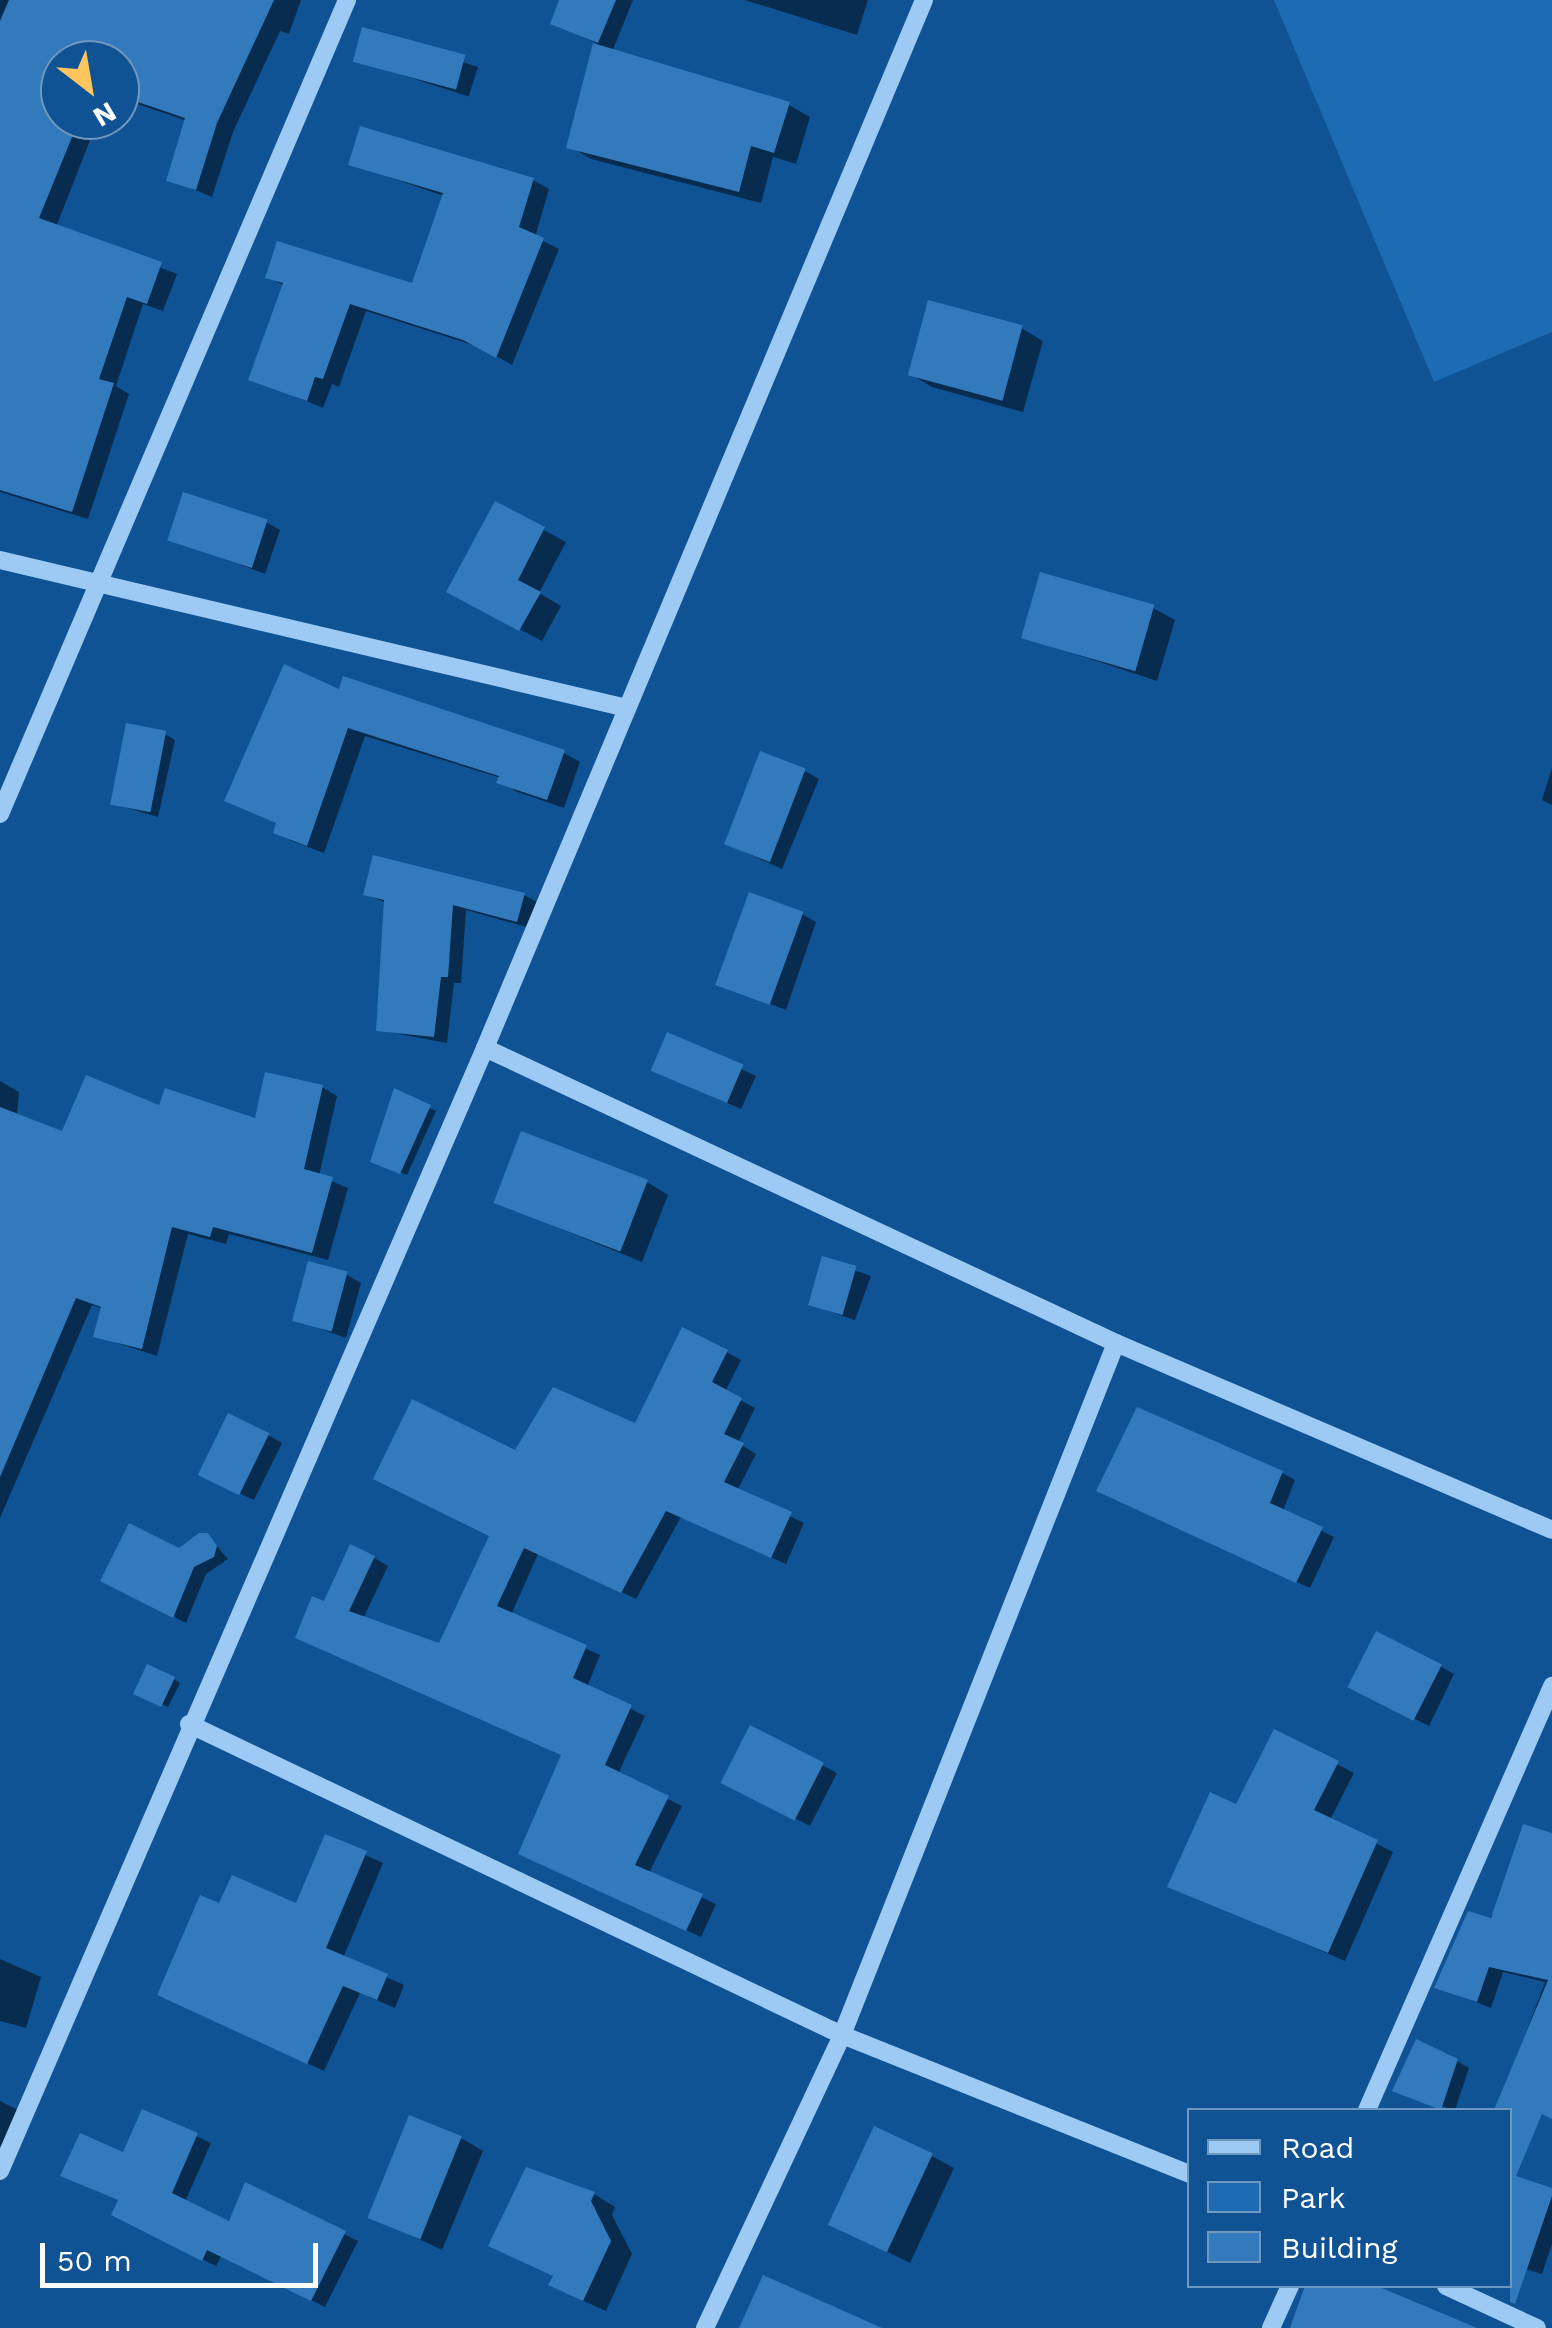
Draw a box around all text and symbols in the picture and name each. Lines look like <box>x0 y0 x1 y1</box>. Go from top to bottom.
north arrow <box>40 40 140 140</box>
text: N <box>87 95 122 134</box>
legend <box>1187 2108 1512 2288</box>
text: Road <box>1281 2130 1354 2165</box>
text: Park <box>1281 2180 1346 2215</box>
scale bar <box>45 2223 322 2285</box>
text: Building <box>1281 2230 1398 2265</box>
text: 50 m <box>57 2243 132 2278</box>

